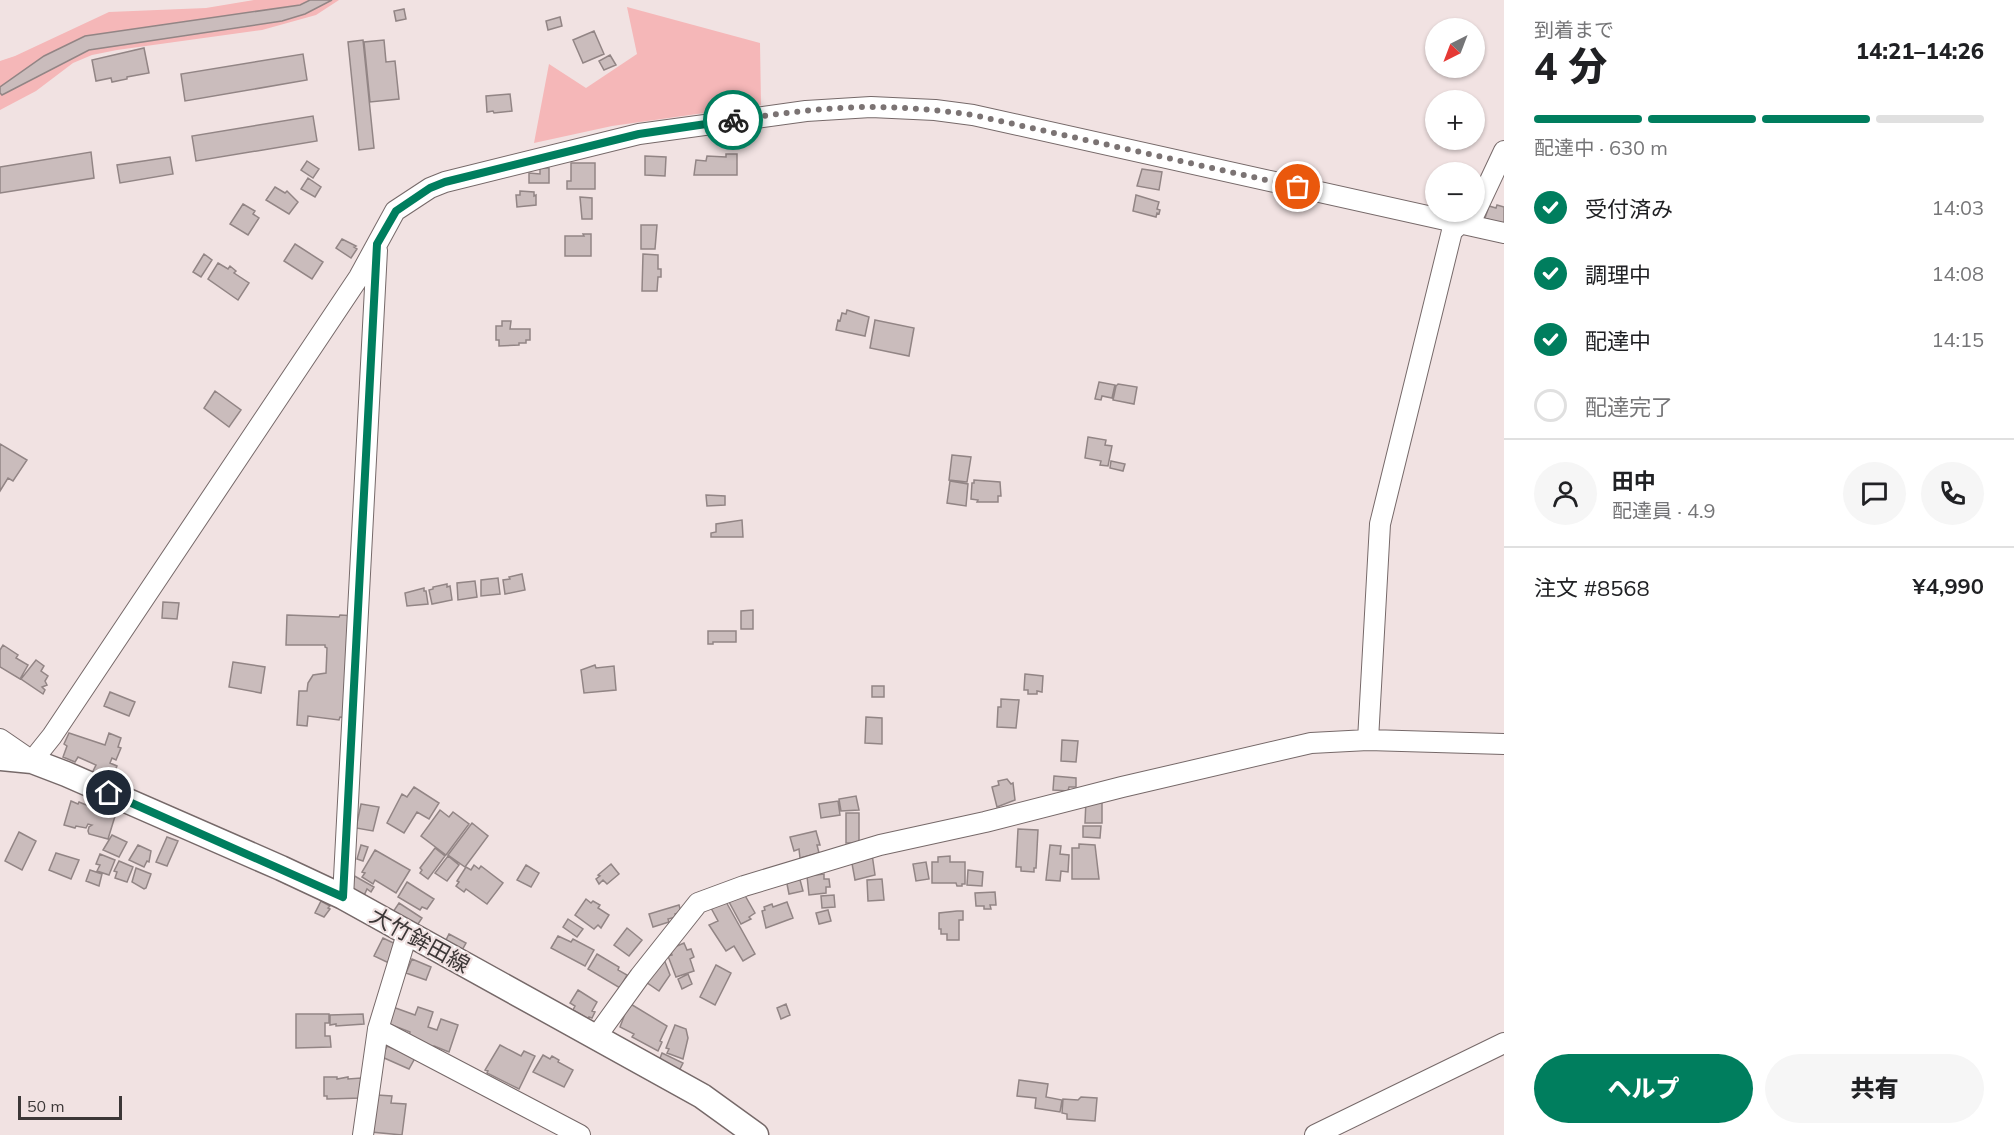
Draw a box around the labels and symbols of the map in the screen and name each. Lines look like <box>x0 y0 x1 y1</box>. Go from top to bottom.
north arrow <box>1425 18 1485 78</box>
courier <box>703 90 763 150</box>
pin <box>1272 161 1323 212</box>
pin <box>83 767 134 818</box>
street label: 大竹鉾田線 <box>365 901 475 979</box>
scale bar <box>18 1093 122 1120</box>

